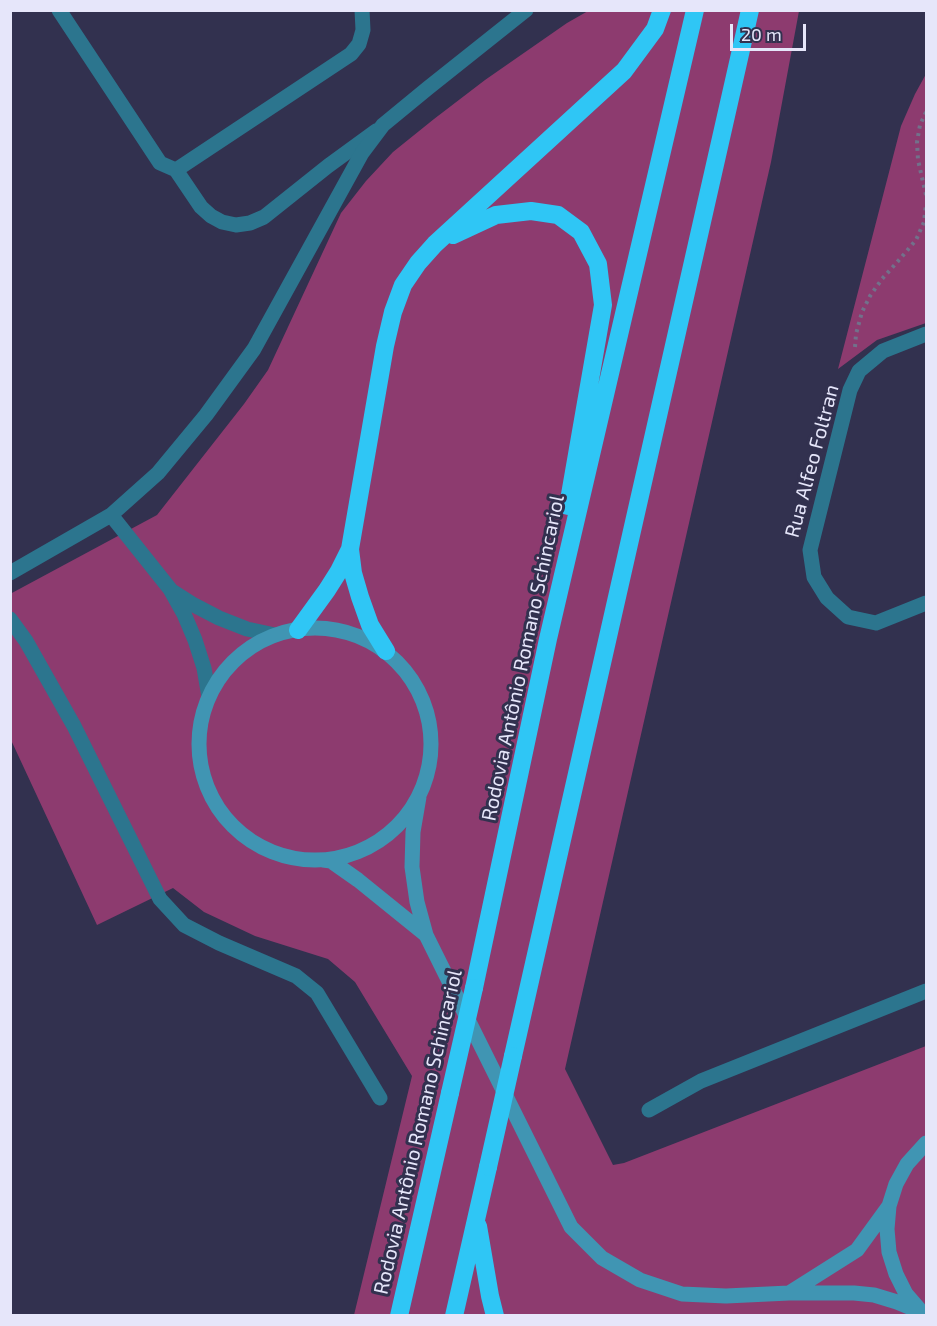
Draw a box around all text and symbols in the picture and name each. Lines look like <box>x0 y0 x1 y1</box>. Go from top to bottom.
scale bar <box>733 12 810 50</box>
text: 20 m <box>741 23 782 45</box>
street label: Rua Alfeo Foltran <box>780 382 844 540</box>
street label: Rodovia Antônio Romano Schincariol <box>477 493 569 823</box>
street label: Rodovia Antônio Romano Schincariol <box>369 967 467 1297</box>

